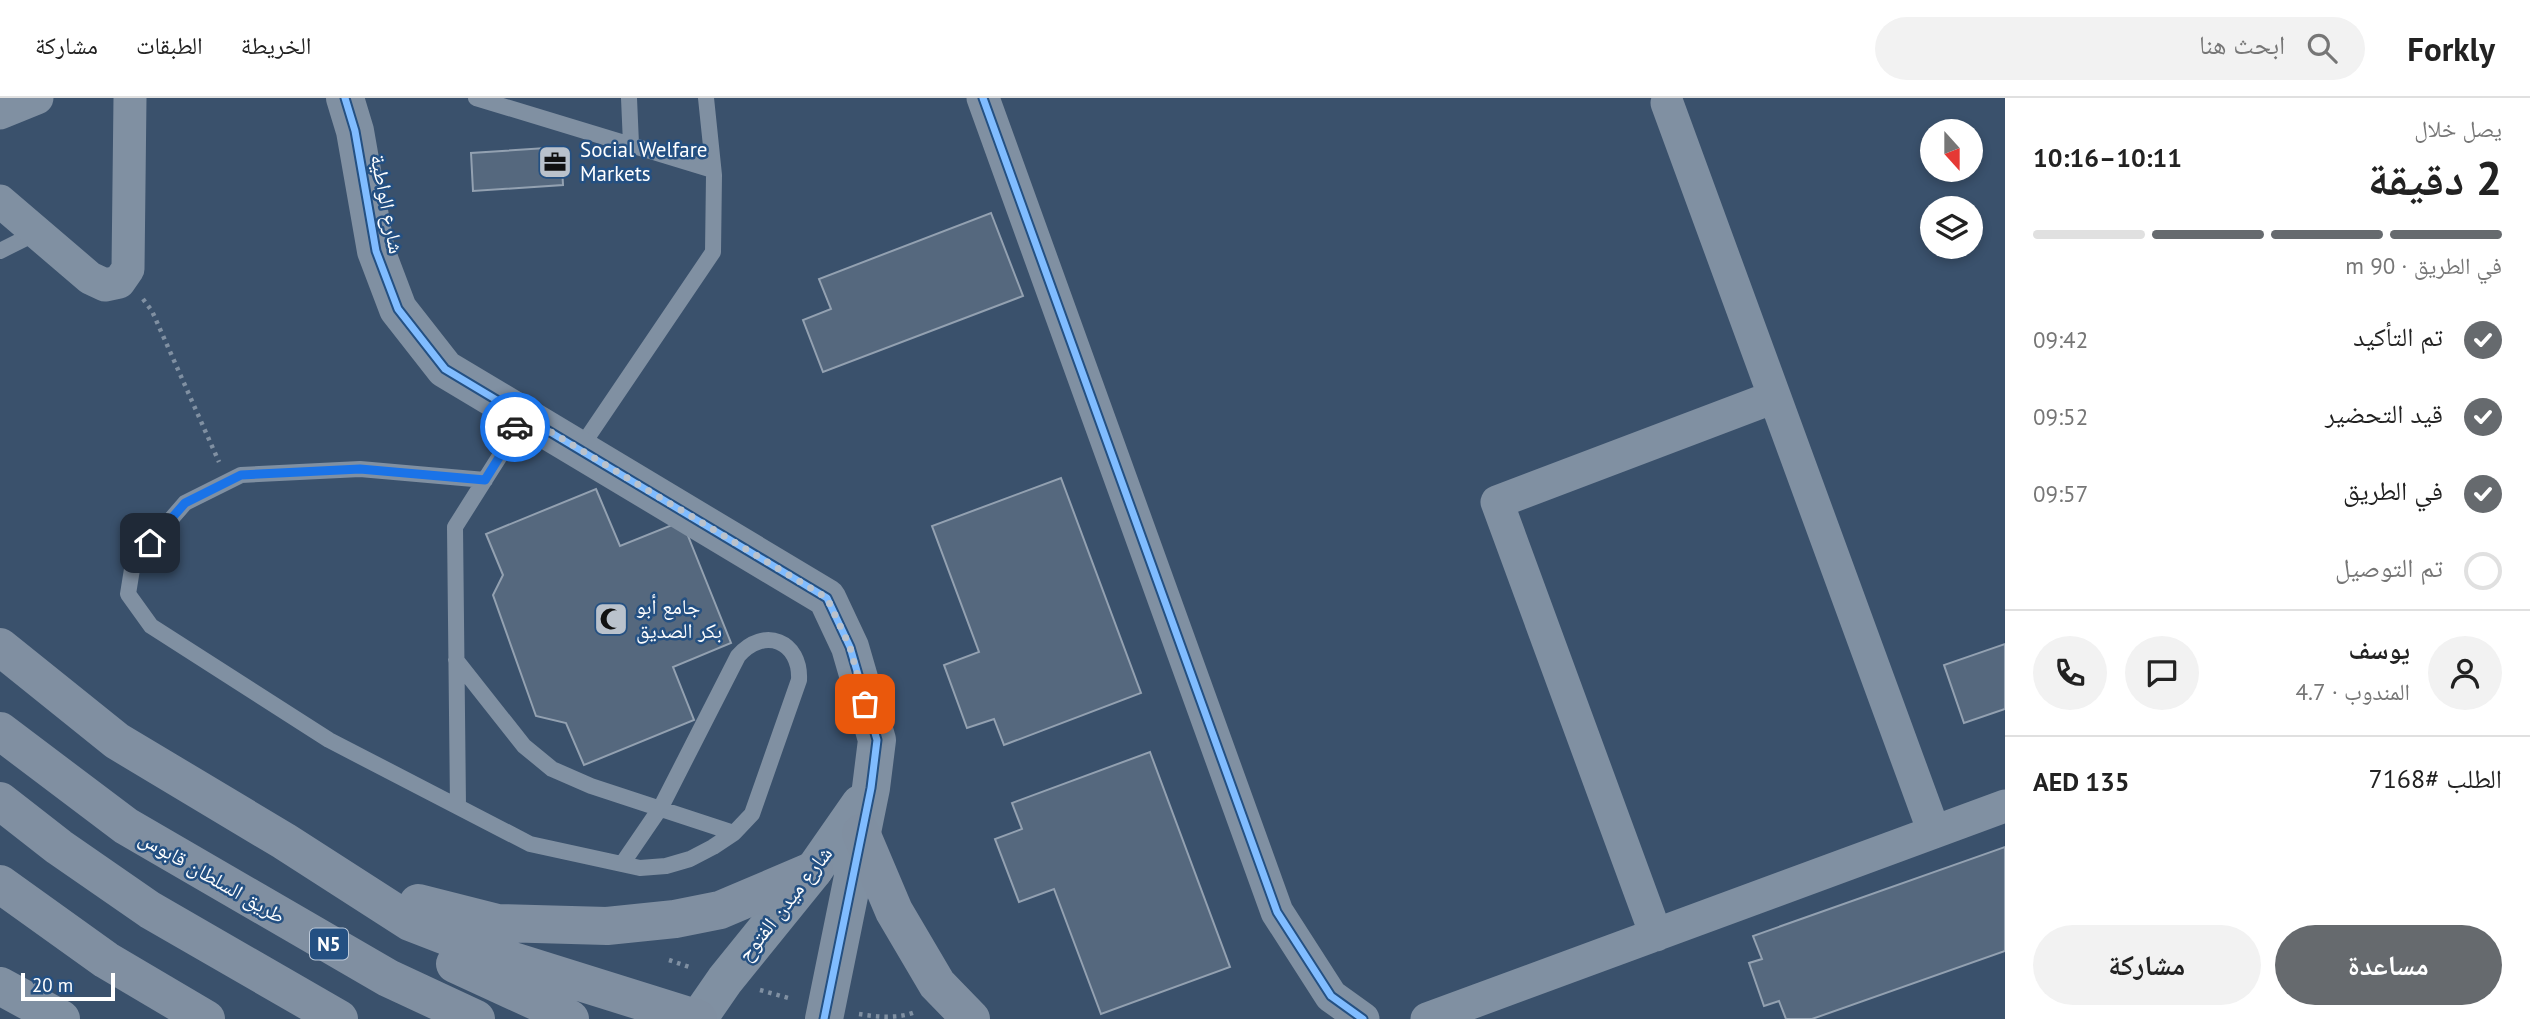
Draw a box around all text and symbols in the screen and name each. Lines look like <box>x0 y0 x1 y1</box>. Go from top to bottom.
search box <box>1875 17 2365 80</box>
text: Forkly <box>2407 27 2495 70</box>
text: ابحث هنا <box>2199 28 2285 61</box>
icon: search <box>2303 29 2341 67</box>
text: مشاركة <box>35 30 98 61</box>
text: الطبقات <box>136 30 203 61</box>
text: الخريطة <box>241 30 311 61</box>
text: يصل خلال <box>2414 114 2502 143</box>
north arrow <box>1920 119 1983 182</box>
map controls <box>1920 119 1983 259</box>
place label: Social Welfare Markets <box>580 136 708 187</box>
text: 10:11–10:16 <box>2033 141 2182 174</box>
office icon: Social Welfare Markets <box>536 143 574 181</box>
text: 2 دقيقة <box>2368 148 2502 208</box>
street label: شارع الواطية <box>365 152 410 256</box>
button: layers <box>1920 196 1983 259</box>
text: في الطريق · 90 m <box>2345 251 2502 280</box>
text: تم التأكيد <box>2353 320 2443 353</box>
icon: check <box>2464 321 2502 359</box>
text: 09:42 <box>2033 325 2088 354</box>
courier <box>480 392 550 462</box>
text: قيد التحضير <box>2325 397 2443 430</box>
icon: check <box>2464 398 2502 436</box>
text: 09:52 <box>2033 402 2088 431</box>
icon: car <box>496 408 534 446</box>
text: في الطريق <box>2343 474 2443 507</box>
icon: check <box>2464 475 2502 513</box>
text: 09:57 <box>2033 479 2088 508</box>
pin <box>120 513 180 573</box>
icon: home <box>131 524 169 562</box>
text: تم التوصيل <box>2335 551 2443 584</box>
place label: جامع أبو بكر الصديق <box>636 593 722 644</box>
mosque icon: جامع أبو بكر الصديق <box>592 600 630 638</box>
text: يوسف <box>2349 633 2410 666</box>
button: phone <box>2033 636 2107 710</box>
button: chat <box>2125 636 2199 710</box>
button: person <box>2428 636 2502 710</box>
pin <box>835 674 895 734</box>
text: المندوب · 4.7 <box>2296 677 2410 706</box>
icon: bag <box>846 685 884 723</box>
text: الطلب #7168 <box>2369 762 2502 795</box>
text: AED 135 <box>2033 765 2130 798</box>
street label: طريق السلطان قابوس <box>134 824 290 929</box>
street label: شارع ميدن الفتوح <box>731 841 838 967</box>
button: مشاركة <box>2033 925 2261 1005</box>
button: مساعدة <box>2275 925 2502 1005</box>
road number: N5 <box>310 929 348 960</box>
scale bar <box>21 970 116 1002</box>
text: 20 m <box>32 973 73 997</box>

